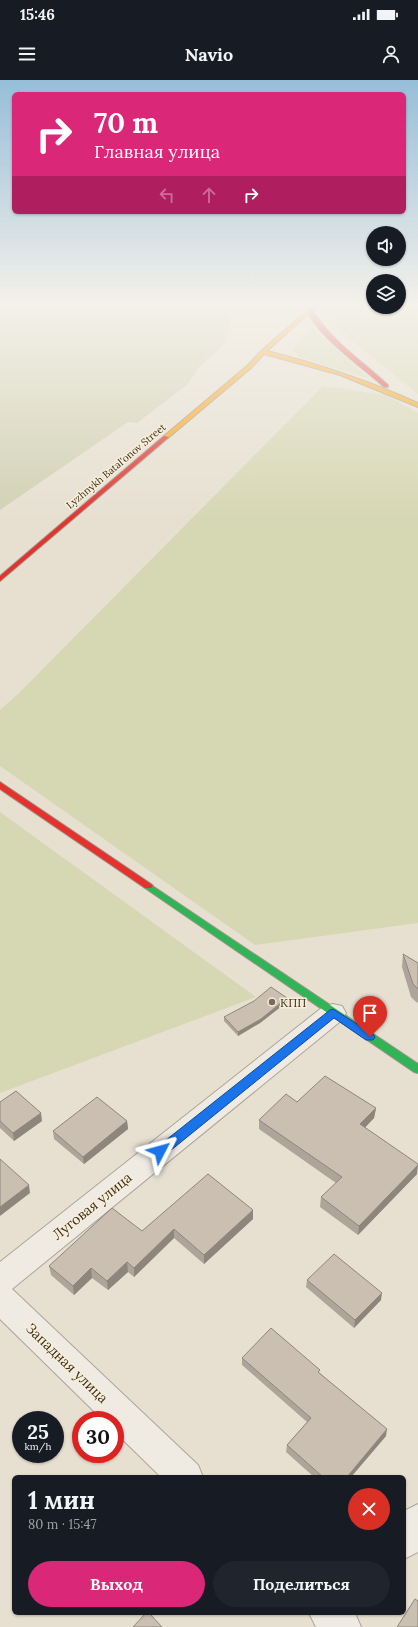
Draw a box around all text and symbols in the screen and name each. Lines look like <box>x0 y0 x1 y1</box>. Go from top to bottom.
text: 15:46 <box>20 5 55 24</box>
icon: menu <box>16 43 38 65</box>
text: Navio <box>185 43 233 66</box>
icon: person <box>380 43 402 65</box>
text: 70 m <box>94 105 158 141</box>
icon: right <box>28 108 80 160</box>
text: Главная улица <box>94 140 220 163</box>
icon: left <box>156 184 178 206</box>
icon: ahead <box>198 184 220 206</box>
icon: right <box>240 184 262 206</box>
map controls <box>366 226 406 314</box>
button: sound <box>366 226 406 266</box>
button: layers <box>366 274 406 314</box>
street label: Lyzhnykh Batal'onov Street <box>64 420 168 511</box>
place label: КПП <box>280 995 306 1010</box>
pin <box>353 996 387 1037</box>
marker: КПП <box>267 997 277 1007</box>
icon: arrive <box>359 1002 381 1024</box>
position arrow <box>139 1130 181 1172</box>
street label: Луговая улица <box>49 1168 135 1244</box>
street label: Западная улица <box>22 1319 112 1407</box>
speed limit sign: 30 <box>72 1411 124 1463</box>
text: 25 <box>27 1419 49 1444</box>
text: km/h <box>24 1440 52 1453</box>
text: 1 мин <box>28 1485 95 1516</box>
button: close <box>348 1488 390 1530</box>
text: 80 m · 15:47 <box>28 1516 97 1533</box>
button: Выход <box>28 1561 205 1607</box>
button: Поделиться <box>213 1561 390 1607</box>

